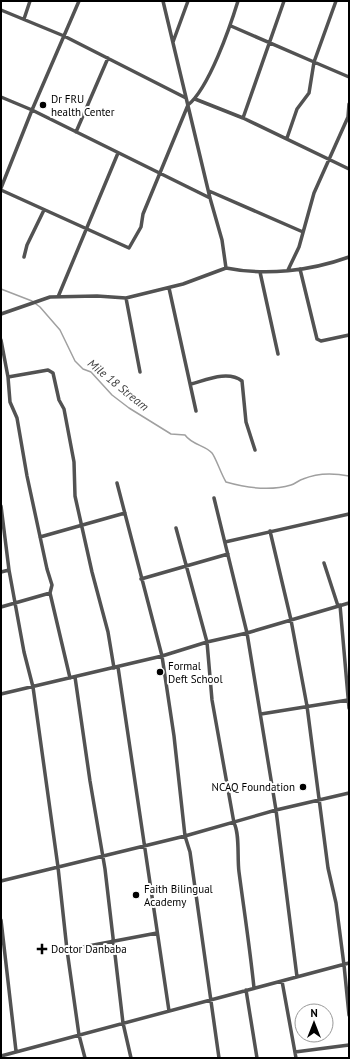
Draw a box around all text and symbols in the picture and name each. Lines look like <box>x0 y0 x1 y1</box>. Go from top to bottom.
place label: Dr FRU health Center <box>51 92 115 119</box>
marker: Dr FRU health Center <box>38 100 48 110</box>
water label: Mile 18 Stream <box>85 355 152 414</box>
place label: Formal Deft School <box>168 659 223 686</box>
marker: Formal Deft School <box>155 667 165 677</box>
place label: NCAQ Foundation <box>212 780 295 794</box>
marker: NCAQ Foundation <box>298 782 308 792</box>
place label: Faith Bilingual Academy <box>144 882 214 909</box>
marker: Faith Bilingual Academy <box>131 890 141 900</box>
place label: Doctor Danbaba <box>51 942 127 956</box>
marker: Doctor Danbaba <box>36 943 48 955</box>
north arrow <box>294 1003 334 1043</box>
text: N <box>310 1006 318 1020</box>

